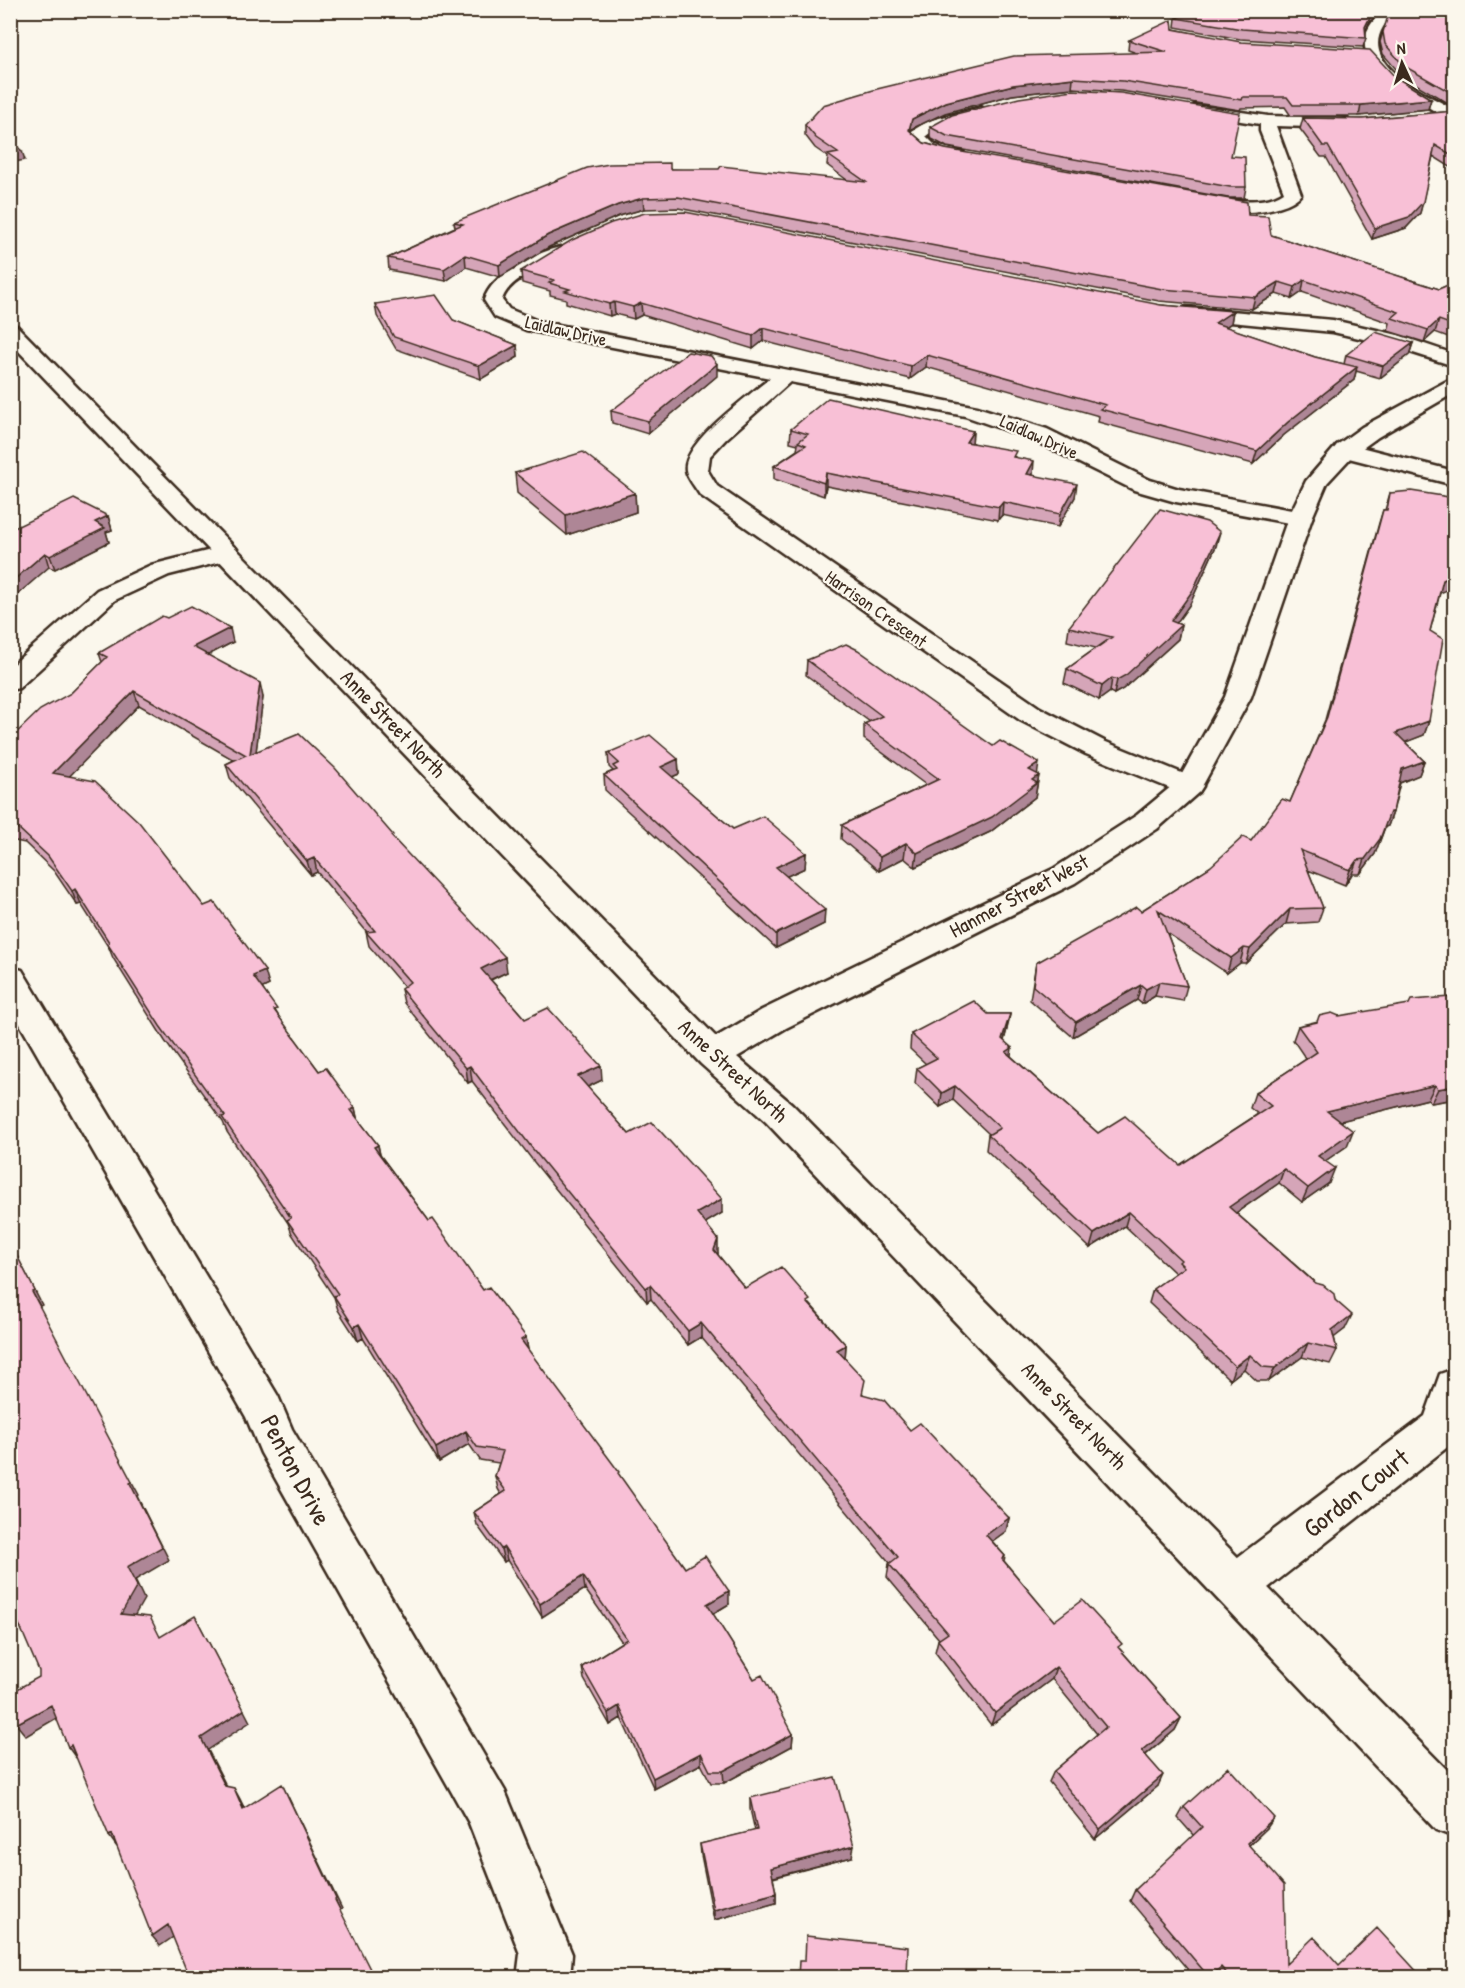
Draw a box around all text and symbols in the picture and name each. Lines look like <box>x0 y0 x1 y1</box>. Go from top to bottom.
north arrow <box>1372 33 1432 93</box>
text: N <box>1396 37 1406 59</box>
street label: Laidlaw Drive <box>523 309 609 352</box>
street label: Laidlaw Drive <box>996 408 1082 465</box>
street label: Harrison Crescent <box>820 564 933 653</box>
street label: Anne Street North <box>334 663 453 784</box>
street label: Hanmer Street West <box>944 846 1094 944</box>
street label: Anne Street North <box>672 1012 795 1129</box>
street label: Anne Street North <box>1015 1355 1134 1476</box>
street label: Penton Drive <box>253 1408 340 1531</box>
street label: Gordon Court <box>1296 1440 1417 1545</box>

